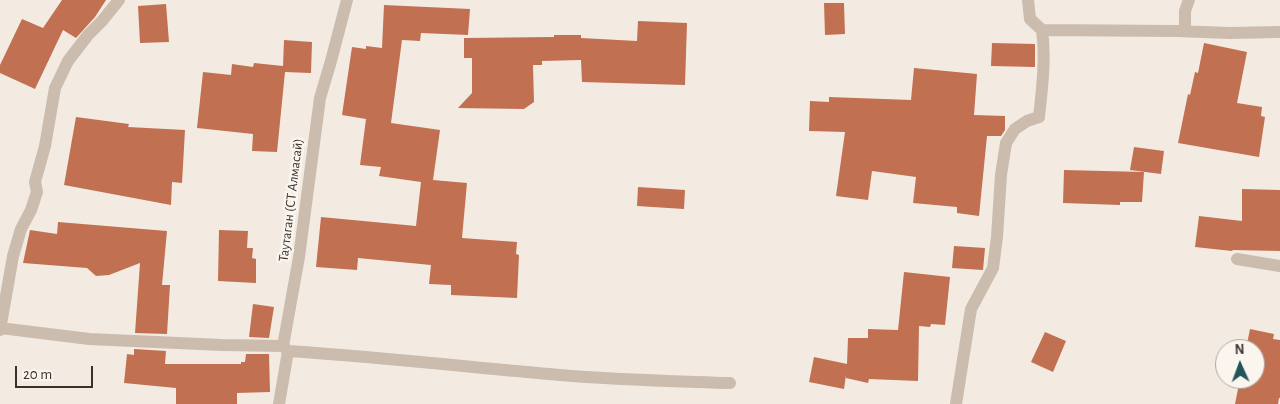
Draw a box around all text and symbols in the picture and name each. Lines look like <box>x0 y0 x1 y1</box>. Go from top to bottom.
street label: Таутаган (СТ Алмасай) <box>275 137 307 263</box>
north arrow <box>1215 339 1265 389</box>
text: N <box>1234 343 1245 357</box>
scale bar <box>18 356 95 388</box>
text: 20 m <box>23 367 52 382</box>

